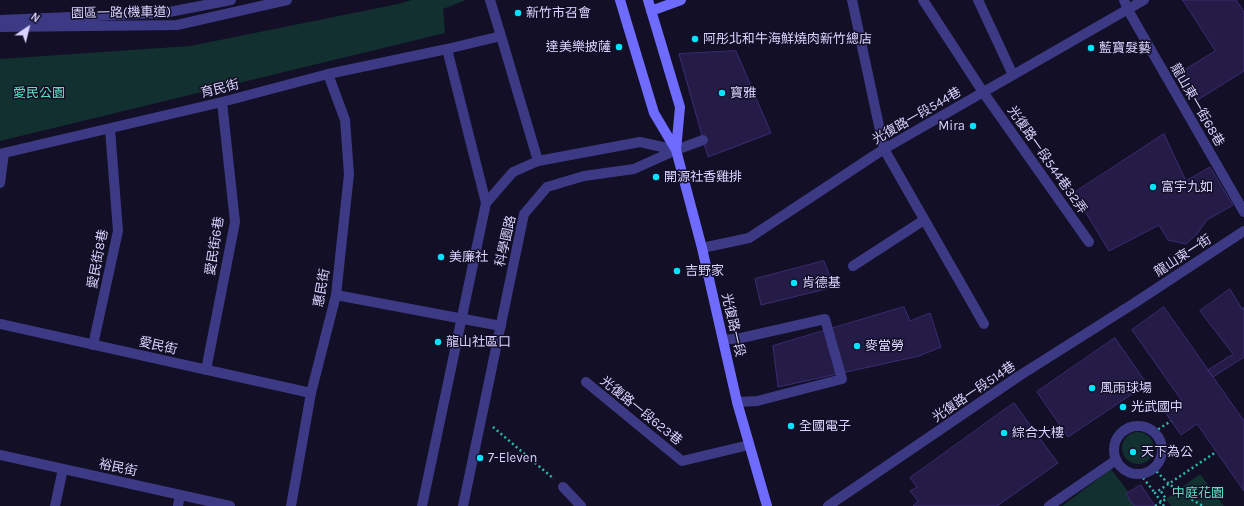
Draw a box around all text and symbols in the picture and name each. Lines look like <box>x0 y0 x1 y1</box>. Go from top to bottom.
street label: 園區一路(機車道) <box>71 4 171 22</box>
place label: 新竹市召會 <box>526 5 591 21</box>
north arrow <box>8 8 48 48</box>
marker: 新竹市召會 <box>513 8 523 18</box>
text: N <box>28 10 42 25</box>
place label: 阿彤北和牛海鮮燒肉新竹總店 <box>703 31 872 47</box>
marker: 阿彤北和牛海鮮燒肉新竹總店 <box>690 34 700 44</box>
place label: 達美樂披薩 <box>546 39 611 55</box>
place label: 藍寶髮藝 <box>1099 40 1151 56</box>
marker: 達美樂披薩 <box>614 42 624 52</box>
marker: 藍寶髮藝 <box>1086 43 1096 53</box>
street label: 龍山東一街68巷 <box>1167 61 1227 149</box>
street label: 育民街 <box>199 77 241 101</box>
street label: 光復路一段544巷 <box>870 84 964 148</box>
park label: 愛民公園 <box>13 85 65 101</box>
place label: 寶雅 <box>730 85 756 101</box>
marker: 寶雅 <box>717 88 727 98</box>
street label: 光復路一段544巷32弄 <box>1004 103 1090 217</box>
place label: Mira <box>938 118 965 134</box>
marker: Mira <box>968 121 978 131</box>
place label: 開源社香雞排 <box>664 169 742 185</box>
marker: 開源社香雞排 <box>651 172 661 182</box>
place label: 富宇九如 <box>1161 179 1213 195</box>
marker: 富宇九如 <box>1148 182 1158 192</box>
street label: 科學園路 <box>493 214 519 268</box>
street label: 愛民街6巷 <box>203 215 227 277</box>
street label: 愛民街8巷 <box>85 228 111 290</box>
street label: 龍山東一街 <box>1151 232 1215 280</box>
place label: 美廉社 <box>449 249 488 265</box>
marker: 美廉社 <box>436 252 446 262</box>
place label: 吉野家 <box>685 263 724 279</box>
marker: 吉野家 <box>672 266 682 276</box>
street label: 惠民街 <box>311 267 333 309</box>
place label: 肯德基 <box>802 275 841 291</box>
marker: 肯德基 <box>789 278 799 288</box>
street label: 光復路一段 <box>718 292 748 358</box>
street label: 愛民街 <box>137 334 179 358</box>
place label: 龍山社區口 <box>446 334 511 350</box>
marker: 龍山社區口 <box>433 337 443 347</box>
place label: 麥當勞 <box>865 338 904 354</box>
marker: 麥當勞 <box>852 341 862 351</box>
street label: 光復路一段514巷 <box>929 358 1019 426</box>
street label: 光復路一段623巷 <box>597 373 685 449</box>
place label: 風雨球場 <box>1100 380 1152 396</box>
marker: 風雨球場 <box>1087 383 1097 393</box>
place label: 光武國中 <box>1131 399 1183 415</box>
marker: 光武國中 <box>1118 402 1128 412</box>
place label: 全國電子 <box>799 418 851 434</box>
marker: 全國電子 <box>786 421 796 431</box>
place label: 綜合大樓 <box>1012 425 1064 441</box>
marker: 綜合大樓 <box>999 428 1009 438</box>
place label: 天下為公 <box>1141 444 1193 460</box>
marker: 天下為公 <box>1128 447 1138 457</box>
place label: 7-Eleven <box>488 450 537 466</box>
marker: 7-Eleven <box>475 453 485 463</box>
street label: 裕民街 <box>97 456 139 480</box>
park label: 中庭花園 <box>1172 485 1224 501</box>

